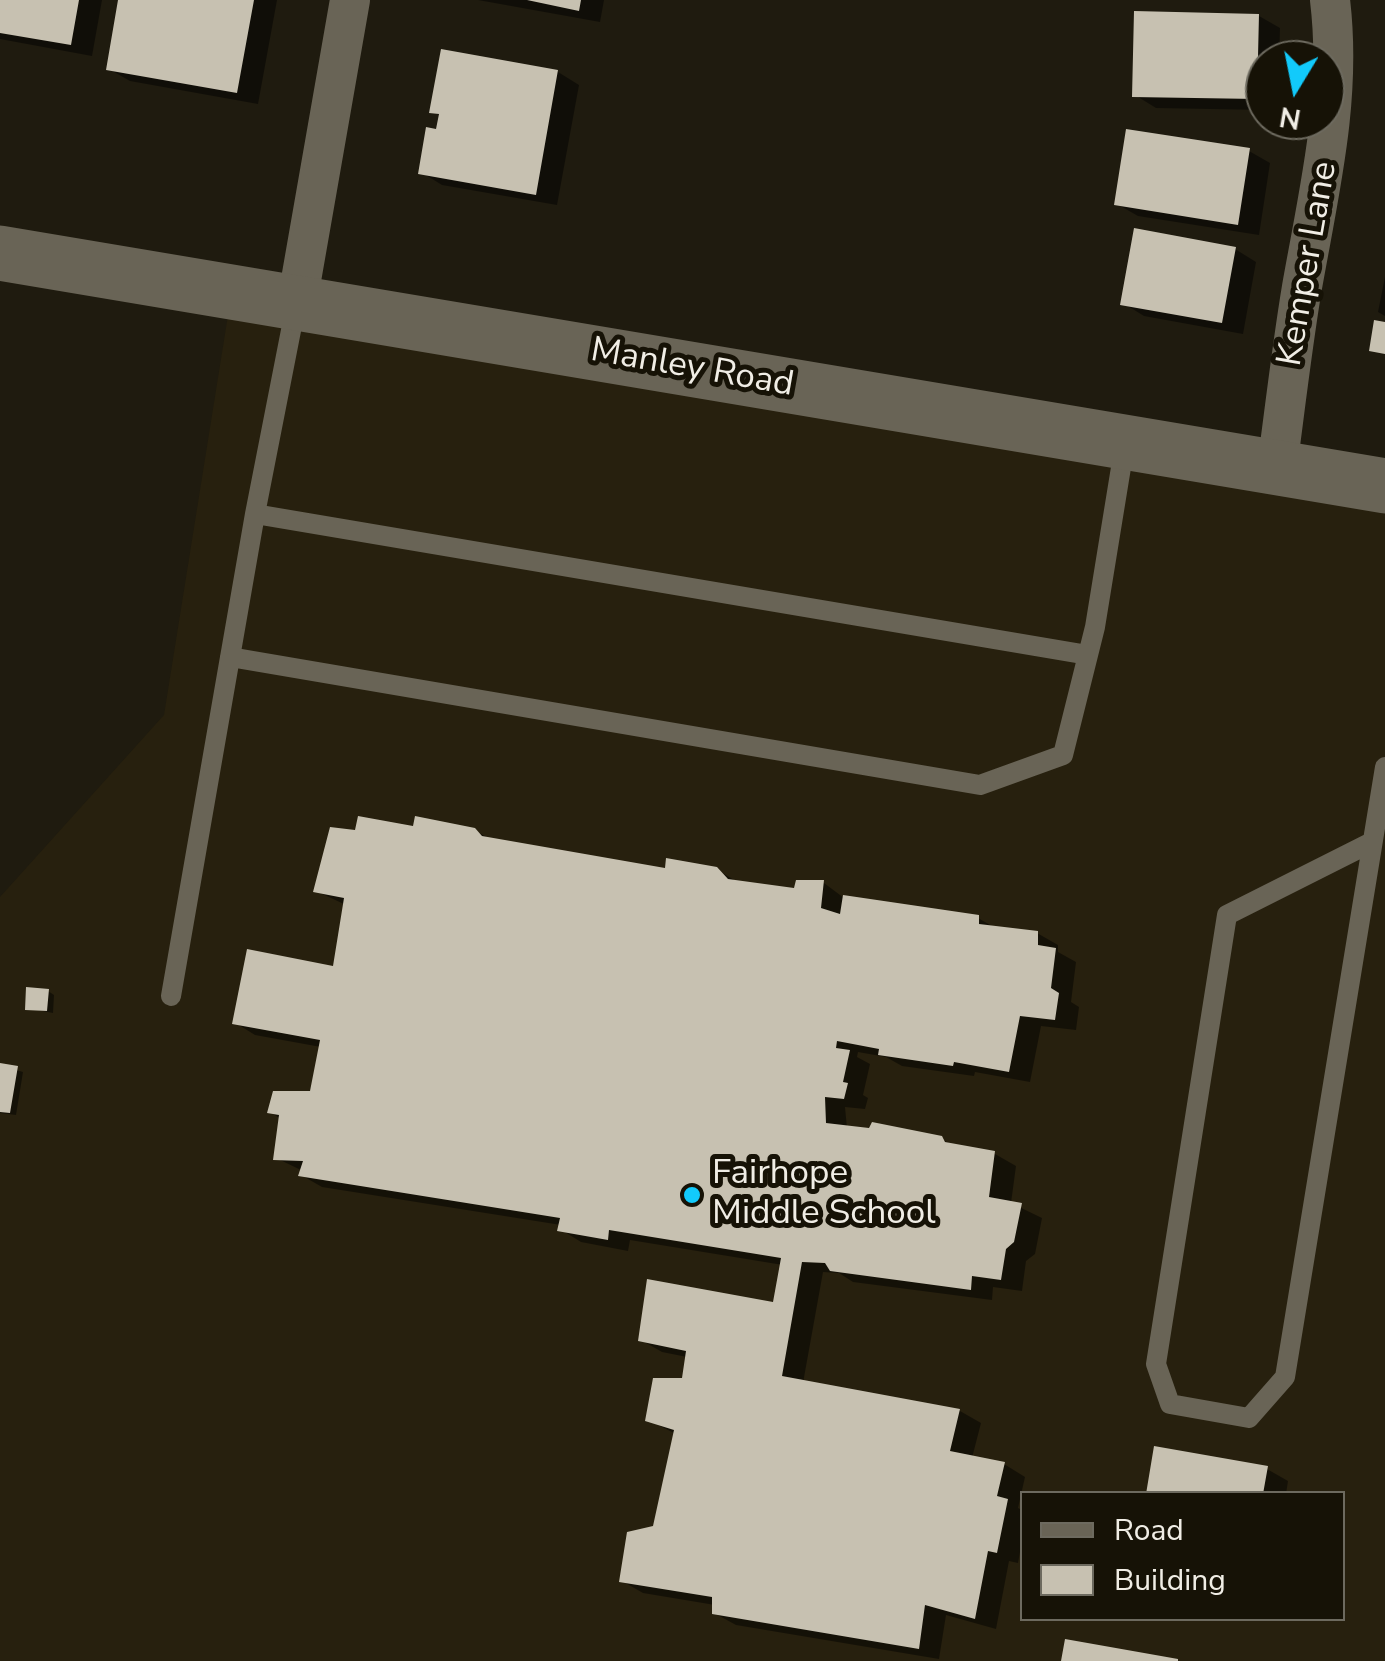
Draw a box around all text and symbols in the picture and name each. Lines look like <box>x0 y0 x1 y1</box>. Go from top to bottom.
north arrow <box>1245 40 1345 140</box>
text: N <box>1277 97 1304 138</box>
street label: Kemper Lane <box>1270 159 1348 369</box>
street label: Manley Road <box>587 330 797 408</box>
place label: Fairhope Middle School <box>712 1154 936 1236</box>
marker: Fairhope Middle School <box>681 1184 703 1206</box>
legend <box>1020 1491 1345 1621</box>
text: Road <box>1114 1510 1184 1551</box>
text: Building <box>1114 1560 1226 1601</box>

